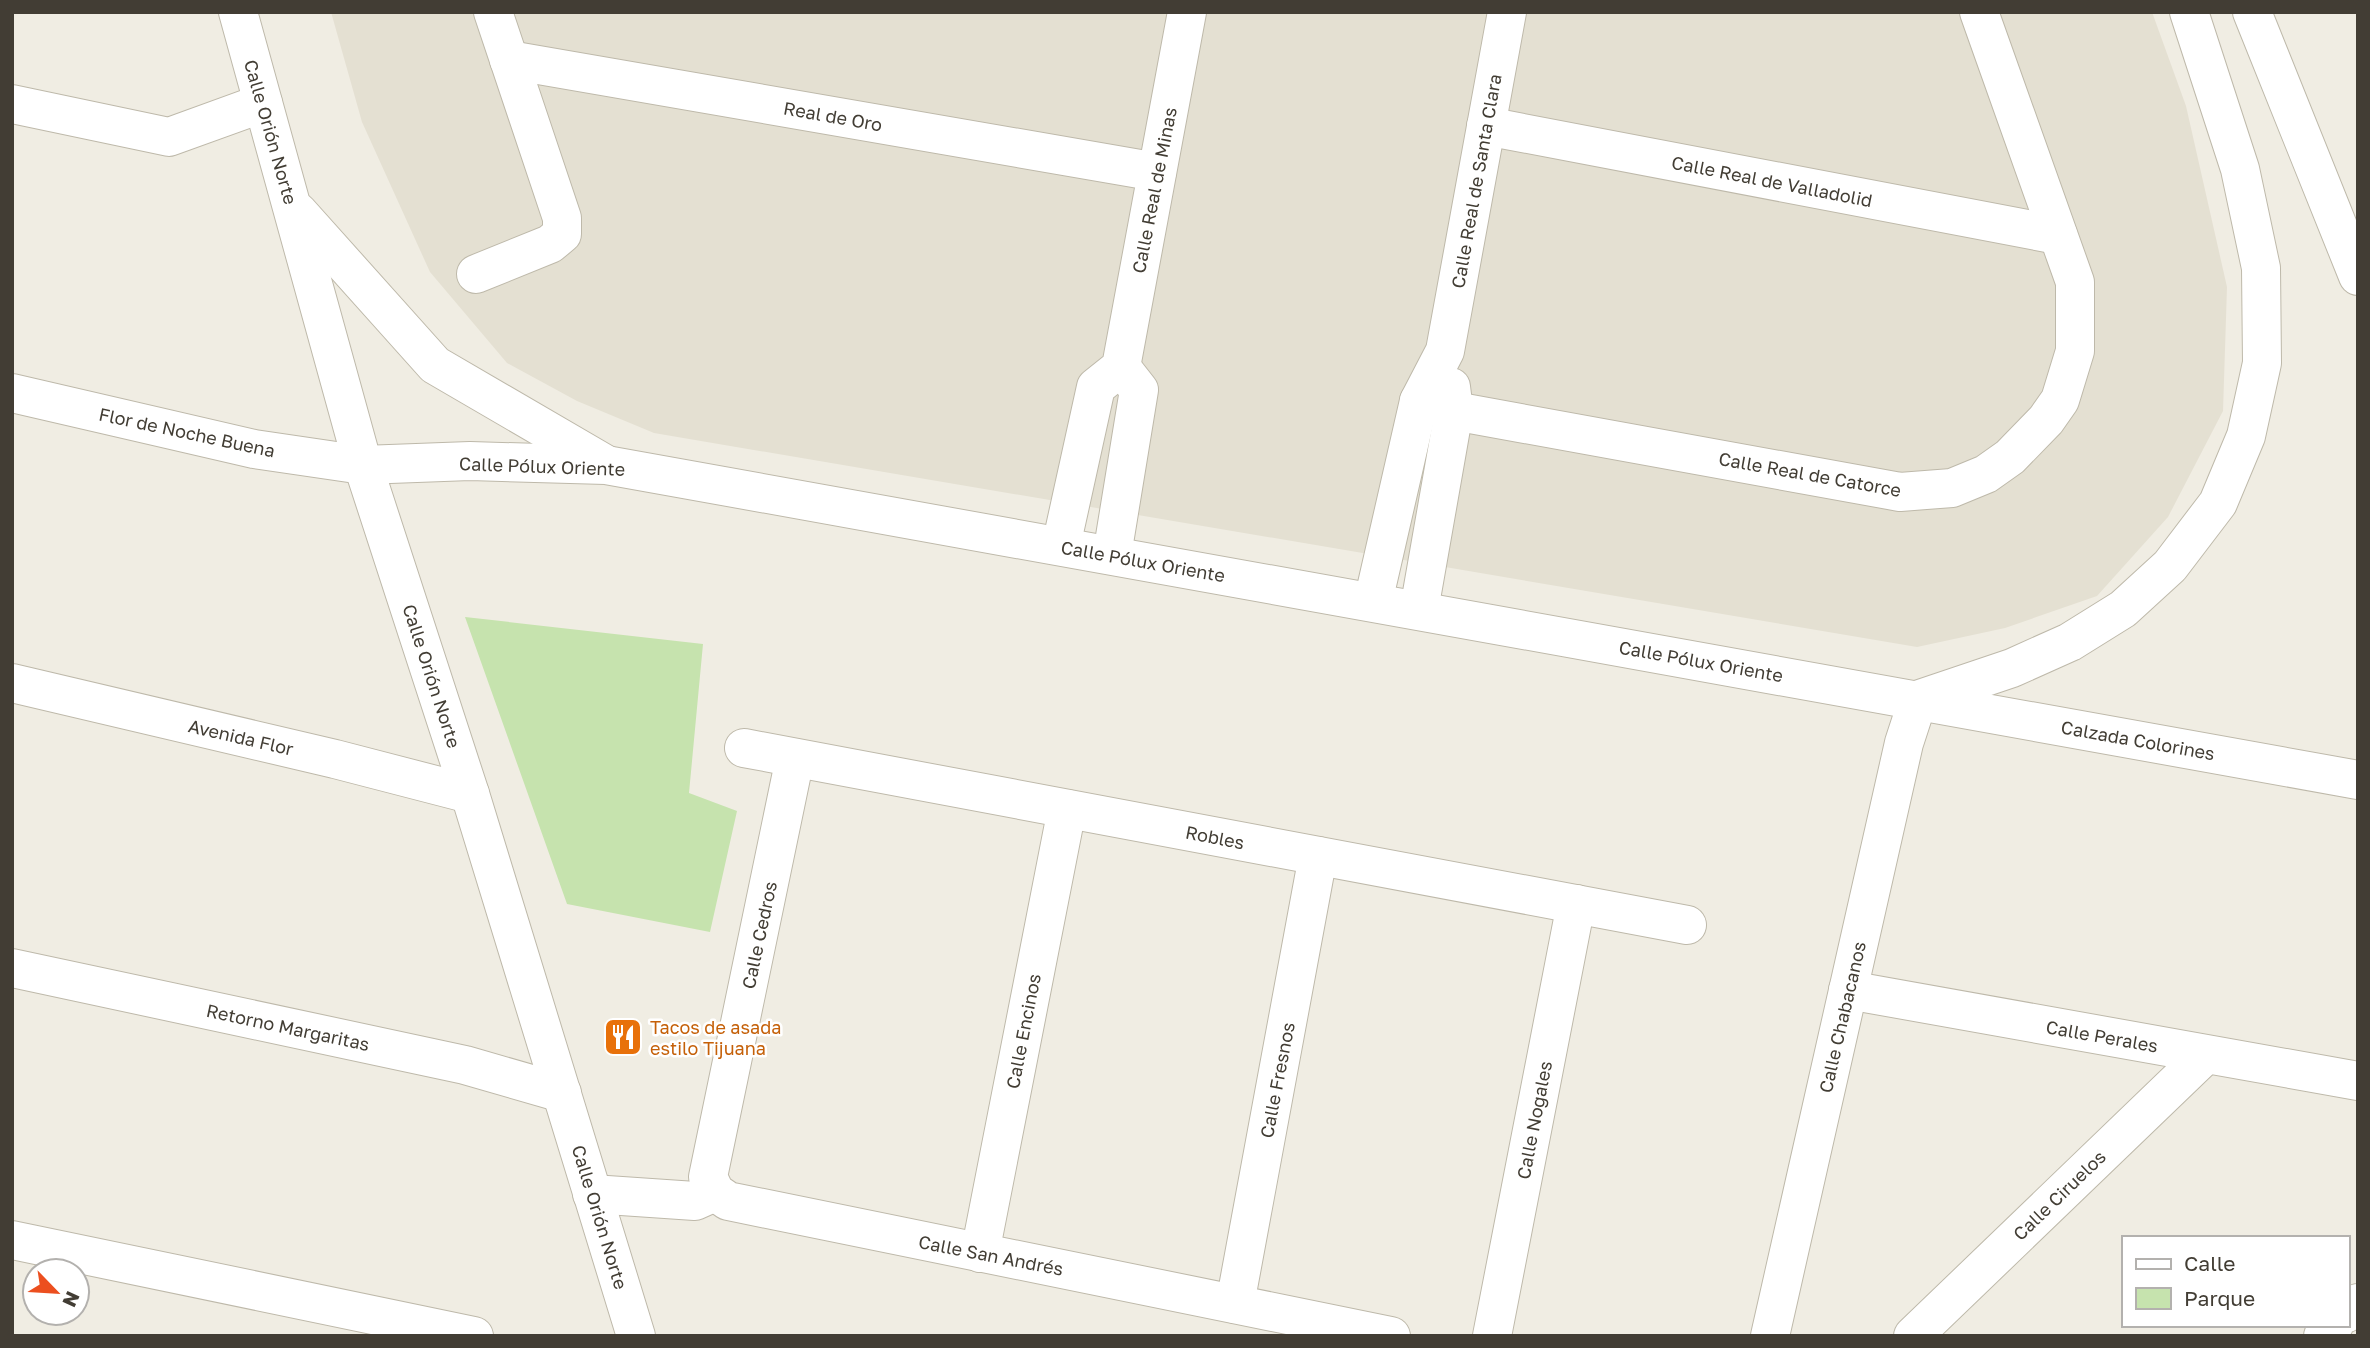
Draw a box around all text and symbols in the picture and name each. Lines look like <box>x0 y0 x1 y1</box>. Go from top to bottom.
street label: Calle Orión Norte <box>240 57 302 207</box>
street label: Calle Real de Santa Clara <box>1446 72 1506 290</box>
street label: Real de Oro <box>782 96 884 136</box>
street label: Calle Real de Minas <box>1127 105 1181 275</box>
street label: Calle Real de Valladolid <box>1670 151 1874 211</box>
street label: Flor de Noche Buena <box>97 403 277 461</box>
street label: Calle Real de Catorce <box>1717 447 1903 501</box>
street label: Calle Pólux Oriente <box>459 452 625 480</box>
street label: Calle Pólux Oriente <box>1059 536 1227 586</box>
street label: Calle Orión Norte <box>398 601 466 751</box>
street label: Calle Pólux Oriente <box>1617 636 1785 686</box>
street label: Avenida Flor <box>186 714 296 760</box>
street label: Calzada Colorines <box>2059 716 2217 764</box>
street label: Robles <box>1184 821 1246 853</box>
street label: Calle Cedros <box>737 879 781 991</box>
street label: Calle Chabacanos <box>1814 939 1870 1095</box>
street label: Calle Encinos <box>1001 972 1045 1090</box>
street label: Retorno Margaritas <box>204 999 372 1055</box>
street label: Calle Perales <box>2044 1015 2160 1057</box>
restaurant icon: Tacos de asada estilo Tijuana <box>602 1016 644 1058</box>
place label: Tacos de asada estilo Tijuana <box>650 1016 782 1059</box>
street label: Calle Fresnos <box>1255 1020 1299 1140</box>
street label: Calle Nogales <box>1512 1059 1556 1181</box>
street label: Calle Orión Norte <box>568 1142 632 1292</box>
street label: Calle Ciruelos <box>2008 1145 2110 1245</box>
street label: Calle San Andrés <box>917 1230 1065 1280</box>
legend <box>2122 1236 2349 1327</box>
text: Calle <box>2184 1250 2236 1276</box>
north arrow <box>21 1257 91 1327</box>
text: Parque <box>2184 1285 2255 1311</box>
text: N <box>58 1288 85 1311</box>

